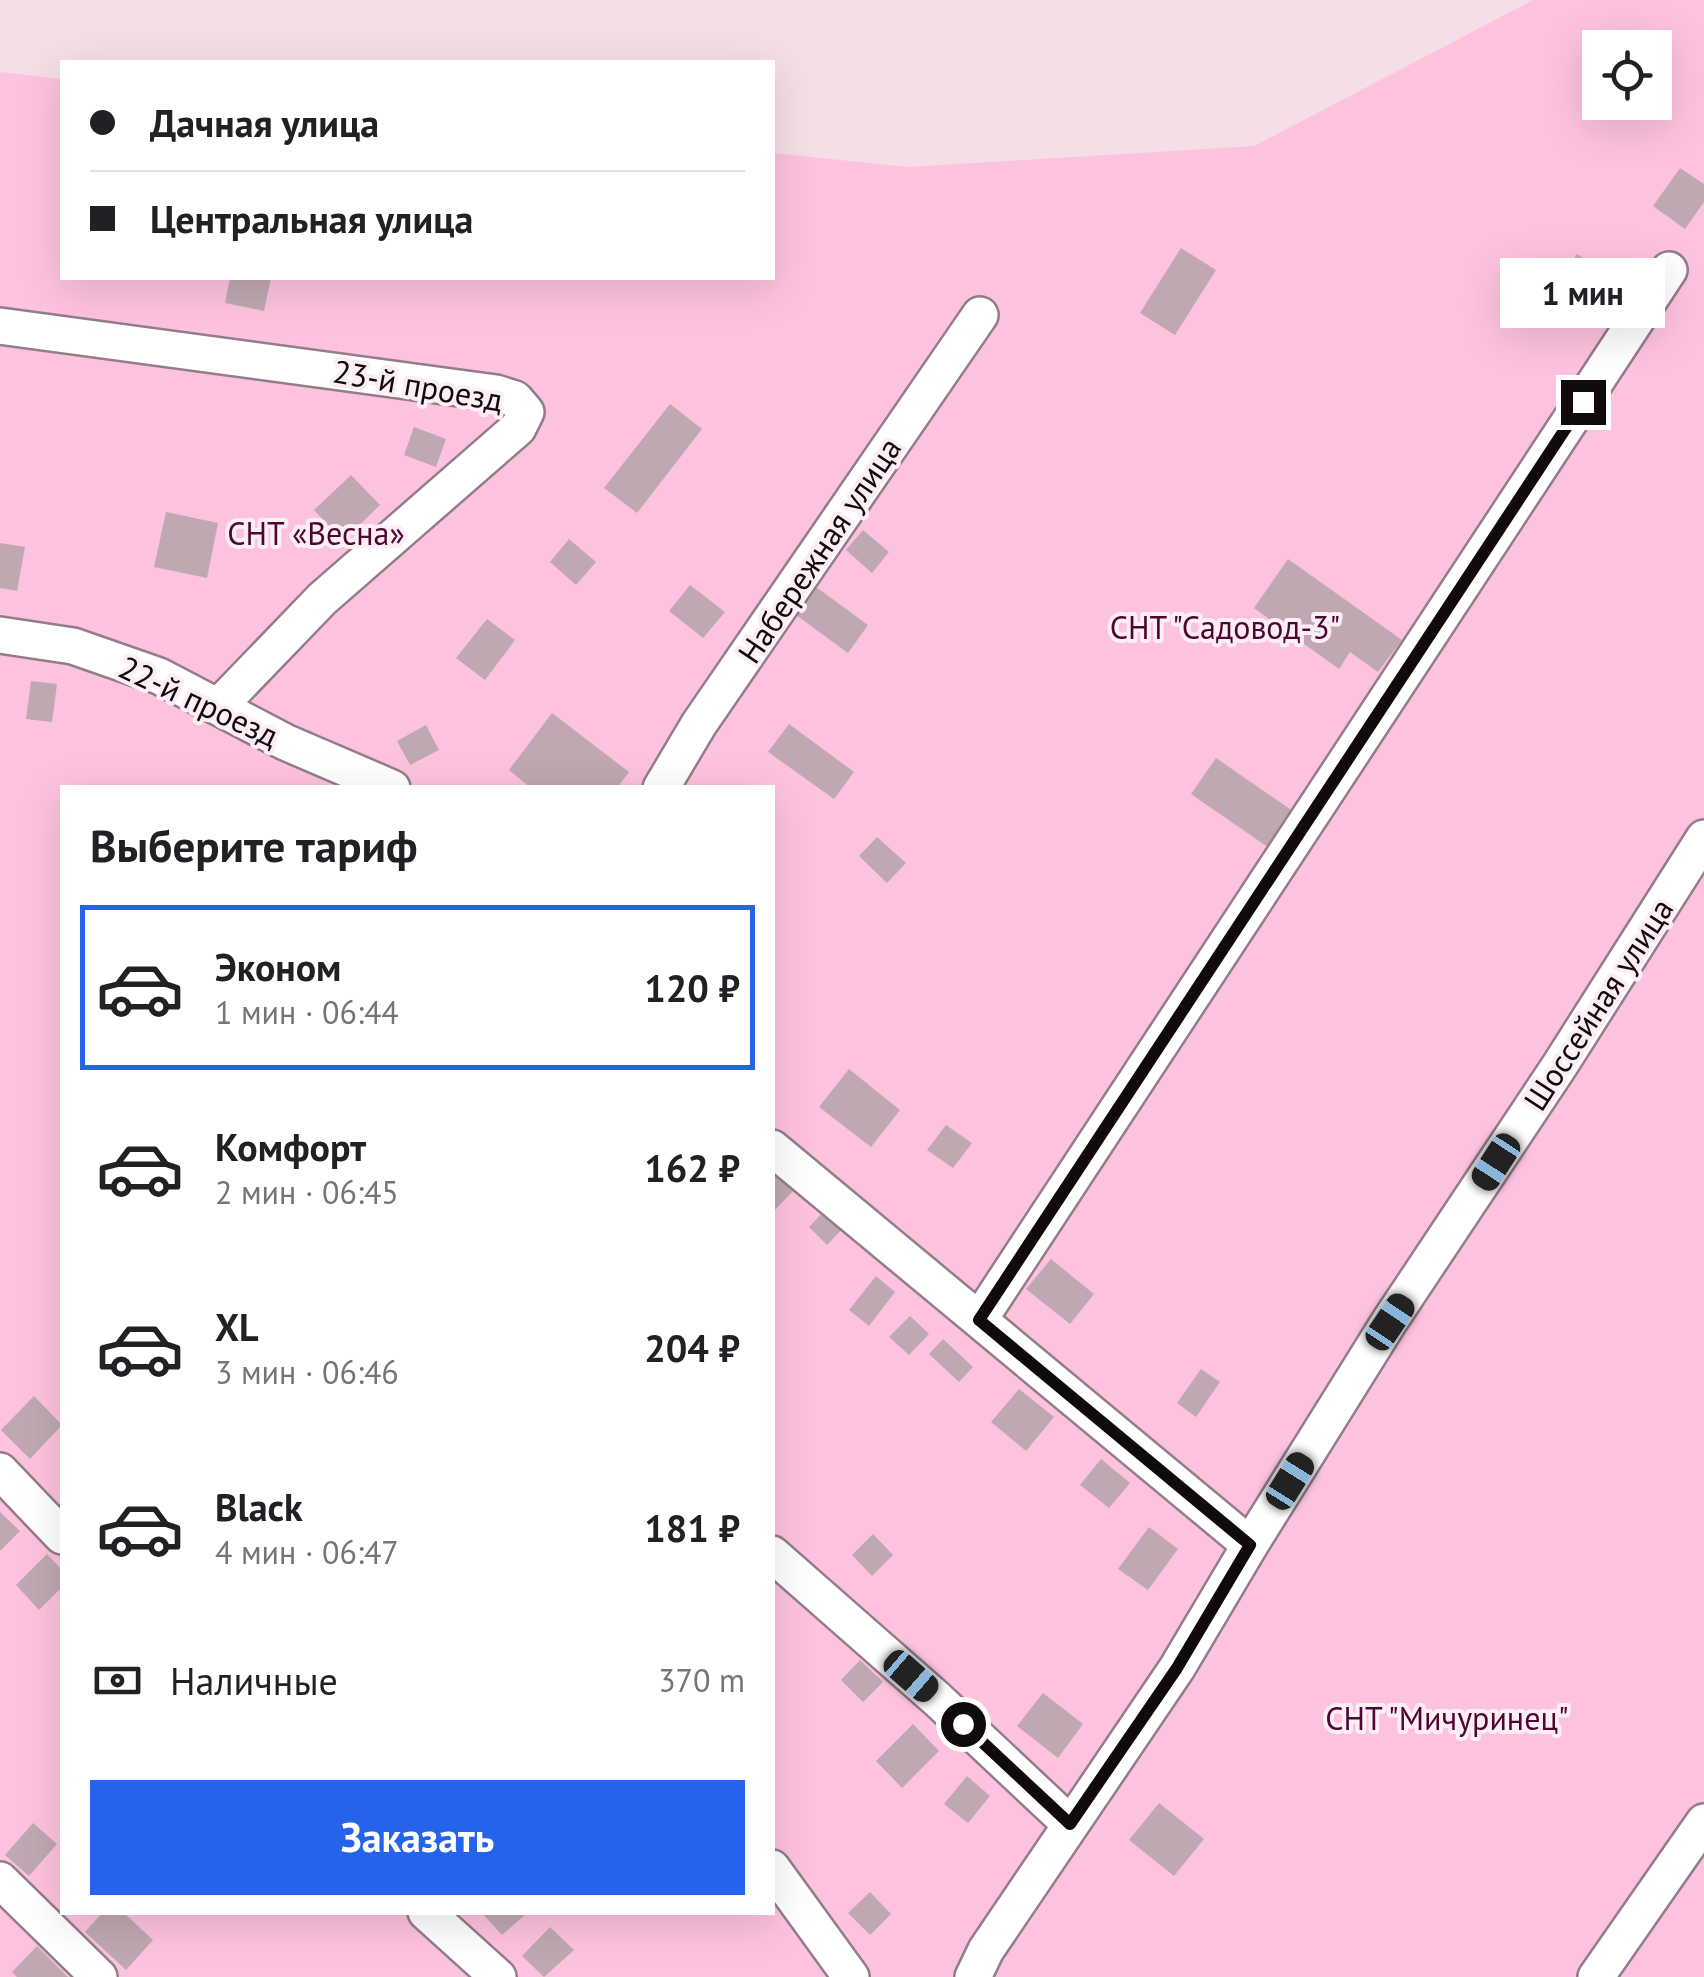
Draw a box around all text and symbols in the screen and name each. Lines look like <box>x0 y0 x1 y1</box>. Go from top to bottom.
map controls <box>1582 30 1672 120</box>
button: locate <box>1582 30 1672 120</box>
text: Дачная улица <box>150 98 379 147</box>
text: Центральная улица <box>150 194 473 243</box>
callout: 1 мин <box>1500 257 1666 327</box>
text: 1 мин <box>1541 272 1624 314</box>
street label: 23-й проезд <box>330 349 506 421</box>
route end <box>1561 380 1606 425</box>
street label: Набережная улица <box>728 429 910 671</box>
park label: СНТ «Весна» <box>227 512 405 554</box>
park label: СНТ "Садовод-3" <box>1110 606 1340 648</box>
street label: 22-й проезд <box>112 646 286 756</box>
text: Выберите тариф <box>90 816 417 874</box>
street label: Шоссейная улица <box>1514 890 1682 1118</box>
text: Эконом <box>215 942 341 991</box>
icon: car <box>95 943 185 1033</box>
text: 120 ₽ <box>644 963 740 1012</box>
text: 1 мин · 06:44 <box>215 991 399 1033</box>
text: Комфорт <box>215 1122 366 1171</box>
icon: car <box>95 1123 185 1213</box>
car <box>1467 1129 1525 1195</box>
text: 162 ₽ <box>644 1143 740 1192</box>
text: 2 мин · 06:45 <box>215 1171 399 1213</box>
car <box>1361 1289 1419 1355</box>
text: XL <box>215 1302 259 1351</box>
icon: car <box>95 1303 185 1393</box>
text: 204 ₽ <box>644 1323 740 1372</box>
text: 3 мин · 06:46 <box>215 1351 399 1393</box>
car <box>1261 1448 1319 1514</box>
text: Black <box>215 1482 303 1531</box>
icon: car <box>95 1483 185 1573</box>
text: 181 ₽ <box>644 1503 740 1552</box>
text: 4 мин · 06:47 <box>215 1531 399 1573</box>
car <box>879 1645 943 1707</box>
icon: cash <box>90 1653 145 1708</box>
text: Наличные <box>170 1656 338 1705</box>
text: 370 m <box>658 1659 745 1701</box>
park label: СНТ "Мичуринец" <box>1325 1697 1569 1739</box>
route start <box>941 1702 986 1747</box>
button: Заказать <box>90 1780 745 1895</box>

